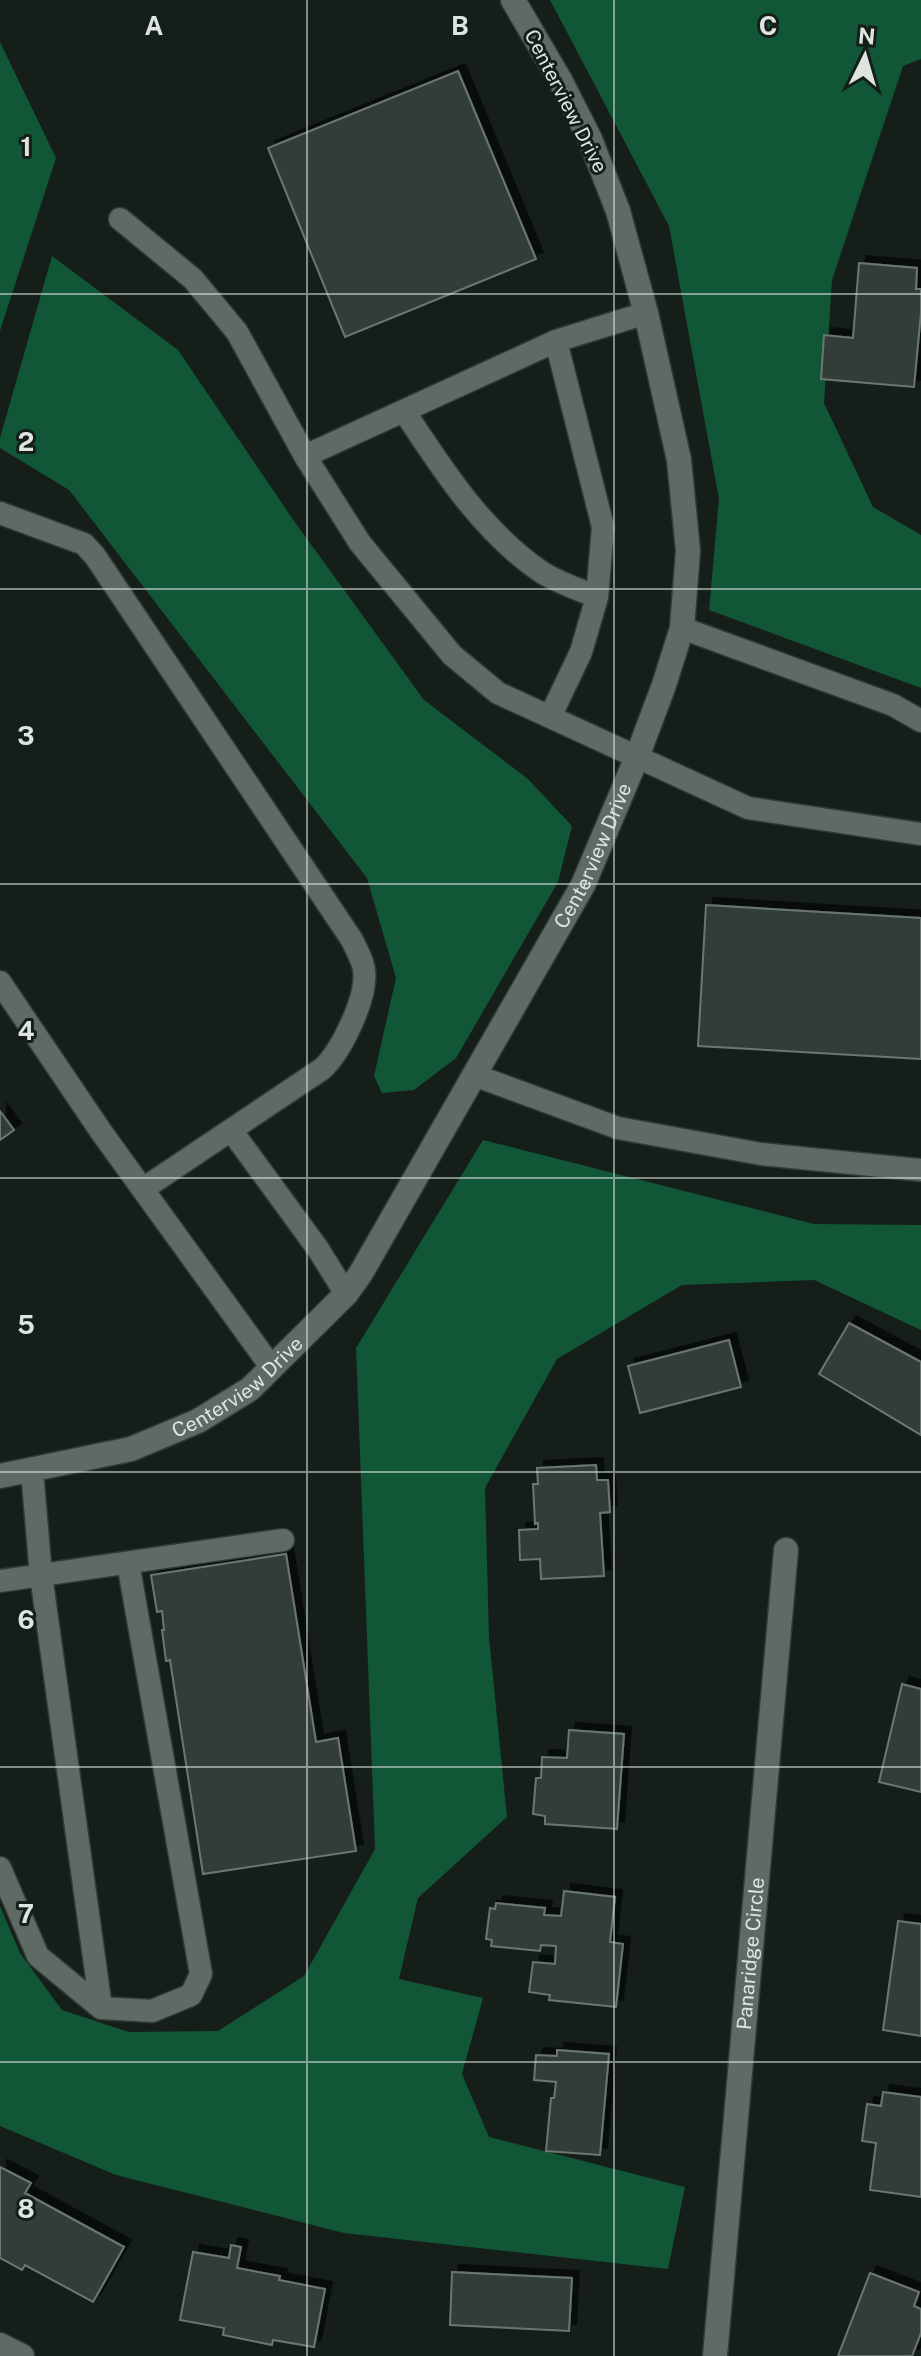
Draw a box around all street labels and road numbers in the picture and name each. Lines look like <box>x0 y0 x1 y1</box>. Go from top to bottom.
street label: Centerview Drive <box>520 25 612 177</box>
street label: Centerview Drive <box>549 779 637 933</box>
street label: Centerview Drive <box>168 1332 308 1443</box>
street label: Panaridge Circle <box>732 1876 769 2031</box>

